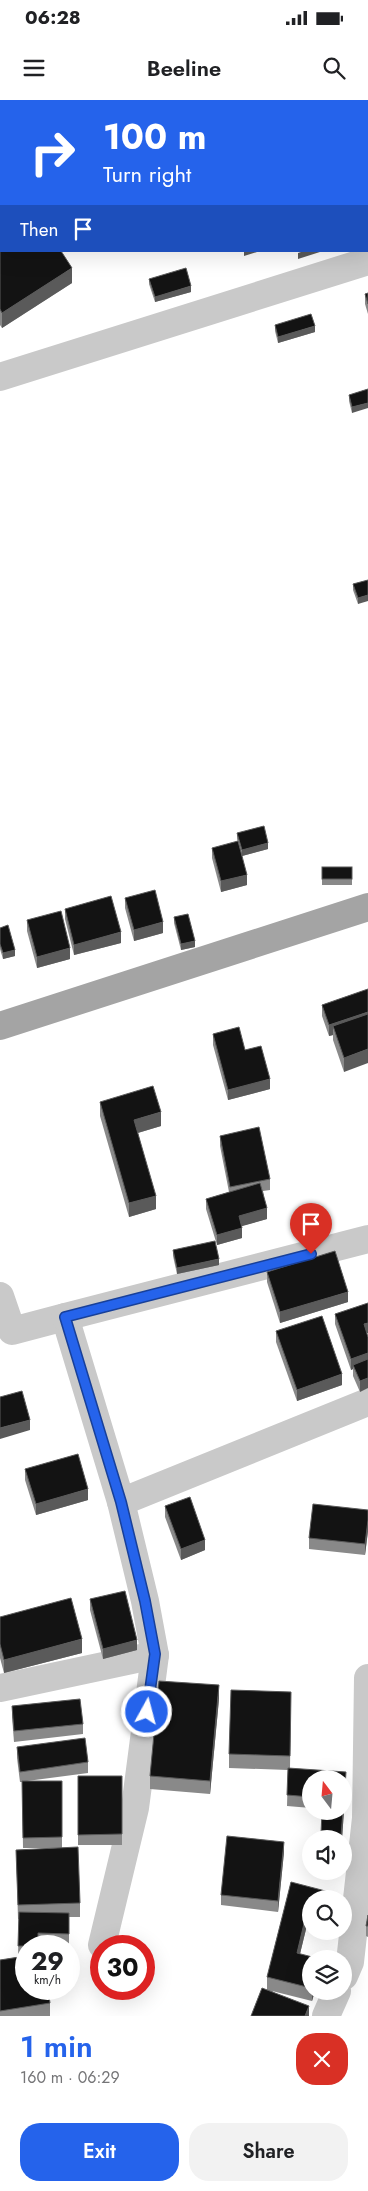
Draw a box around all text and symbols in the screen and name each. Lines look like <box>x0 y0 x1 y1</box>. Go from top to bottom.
text: 06:28 <box>25 4 81 31</box>
text: Beeline <box>147 52 221 84</box>
icon: menu <box>20 54 48 82</box>
icon: search <box>320 54 348 82</box>
text: 100 m <box>103 112 206 162</box>
icon: right <box>20 120 85 185</box>
text: Turn right <box>103 158 191 190</box>
icon: arrive <box>69 215 97 243</box>
text: Then <box>20 216 59 243</box>
pin <box>290 1203 332 1254</box>
icon: arrive <box>297 1210 325 1238</box>
position arrow <box>120 1685 172 1737</box>
north arrow <box>302 1770 352 1820</box>
map controls <box>302 1770 352 2000</box>
button: sound <box>302 1830 352 1880</box>
button: search <box>302 1890 352 1940</box>
speed limit sign: 30 <box>90 1935 155 2000</box>
text: 29 <box>31 1943 64 1979</box>
button: layers <box>302 1950 352 2000</box>
text: km/h <box>34 1971 61 1989</box>
text: 1 min <box>20 2025 93 2068</box>
button: close <box>296 2033 348 2085</box>
text: 160 m · 06:29 <box>20 2066 120 2089</box>
button: Exit <box>20 2123 179 2181</box>
button: Share <box>189 2123 348 2181</box>

